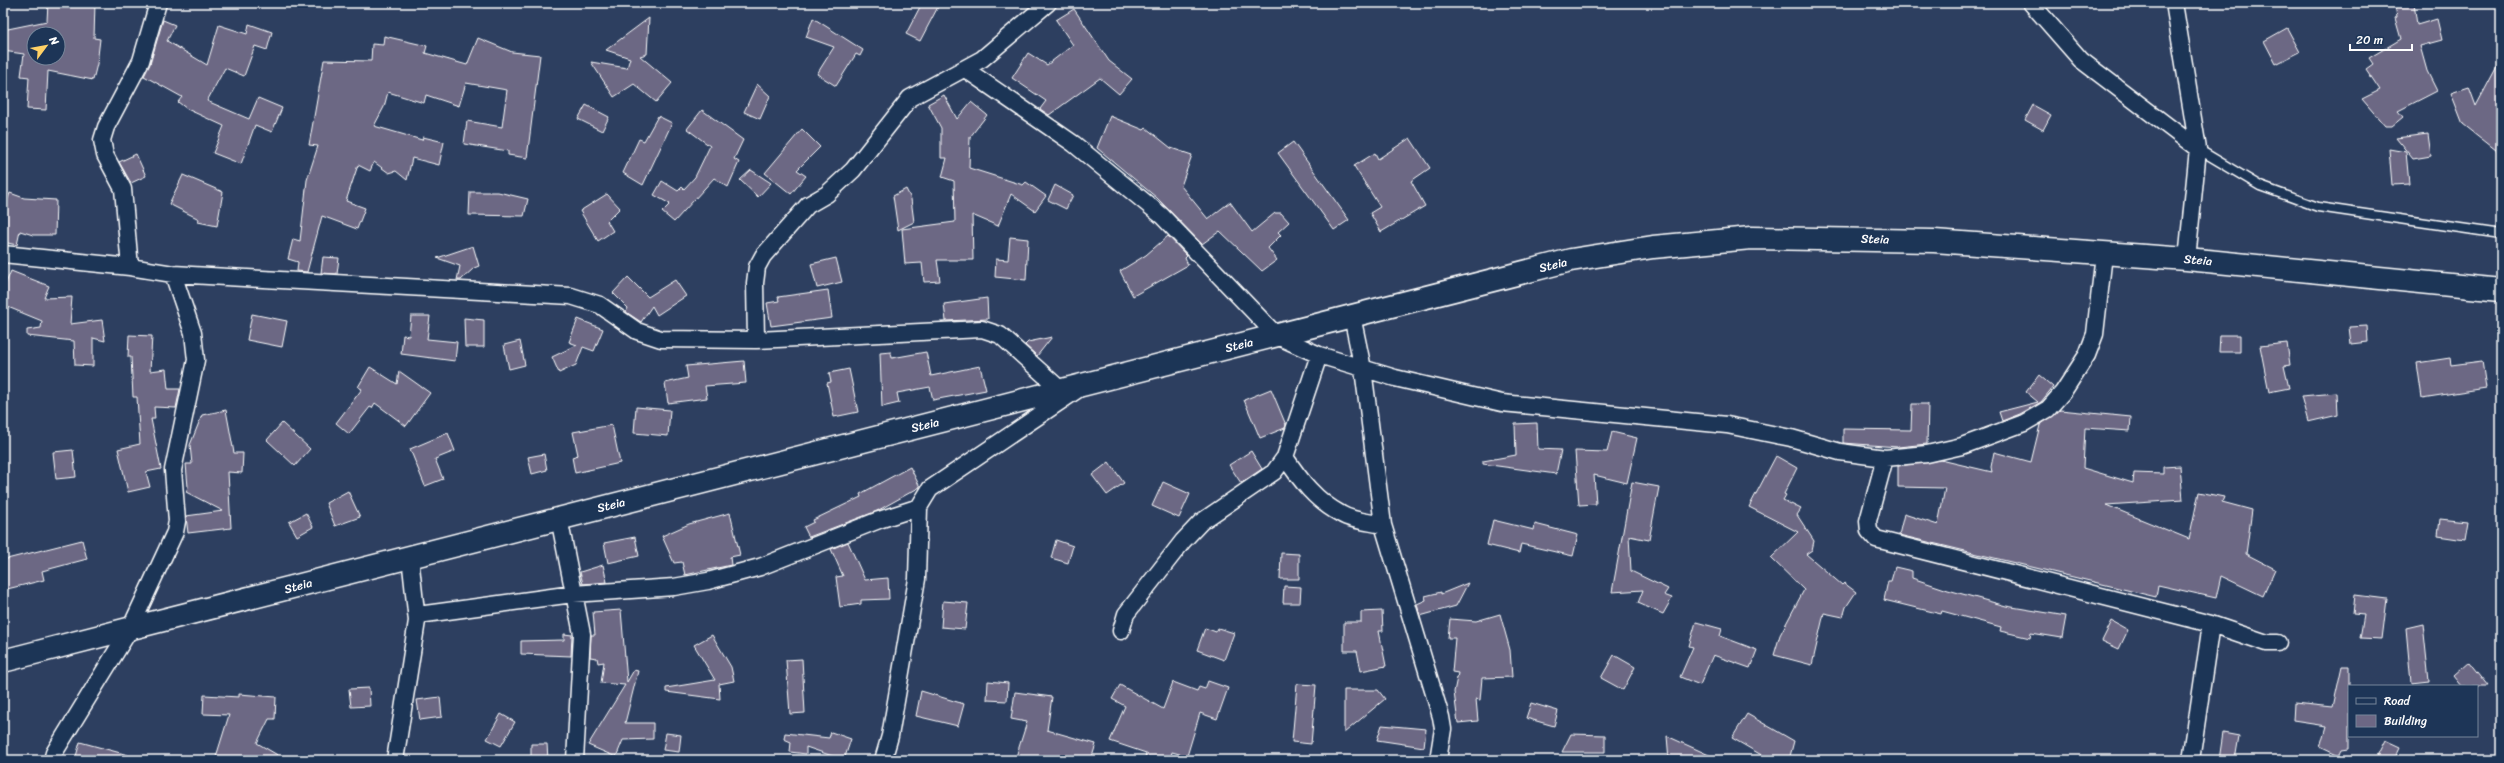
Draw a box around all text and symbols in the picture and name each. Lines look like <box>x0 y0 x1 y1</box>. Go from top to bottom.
north arrow <box>26 26 66 66</box>
scale bar <box>2350 26 2412 52</box>
text: 20 m <box>2356 29 2383 51</box>
text: N <box>43 32 64 50</box>
street label: Steia <box>1860 228 1890 250</box>
street label: Steia <box>2183 248 2213 272</box>
street label: Steia <box>1537 251 1569 279</box>
street label: Steia <box>1223 331 1255 359</box>
street label: Steia <box>909 411 941 439</box>
street label: Steia <box>595 491 627 519</box>
street label: Steia <box>281 572 315 600</box>
legend <box>2348 685 2478 737</box>
text: Road <box>2384 690 2411 712</box>
text: Building <box>2384 710 2427 732</box>

